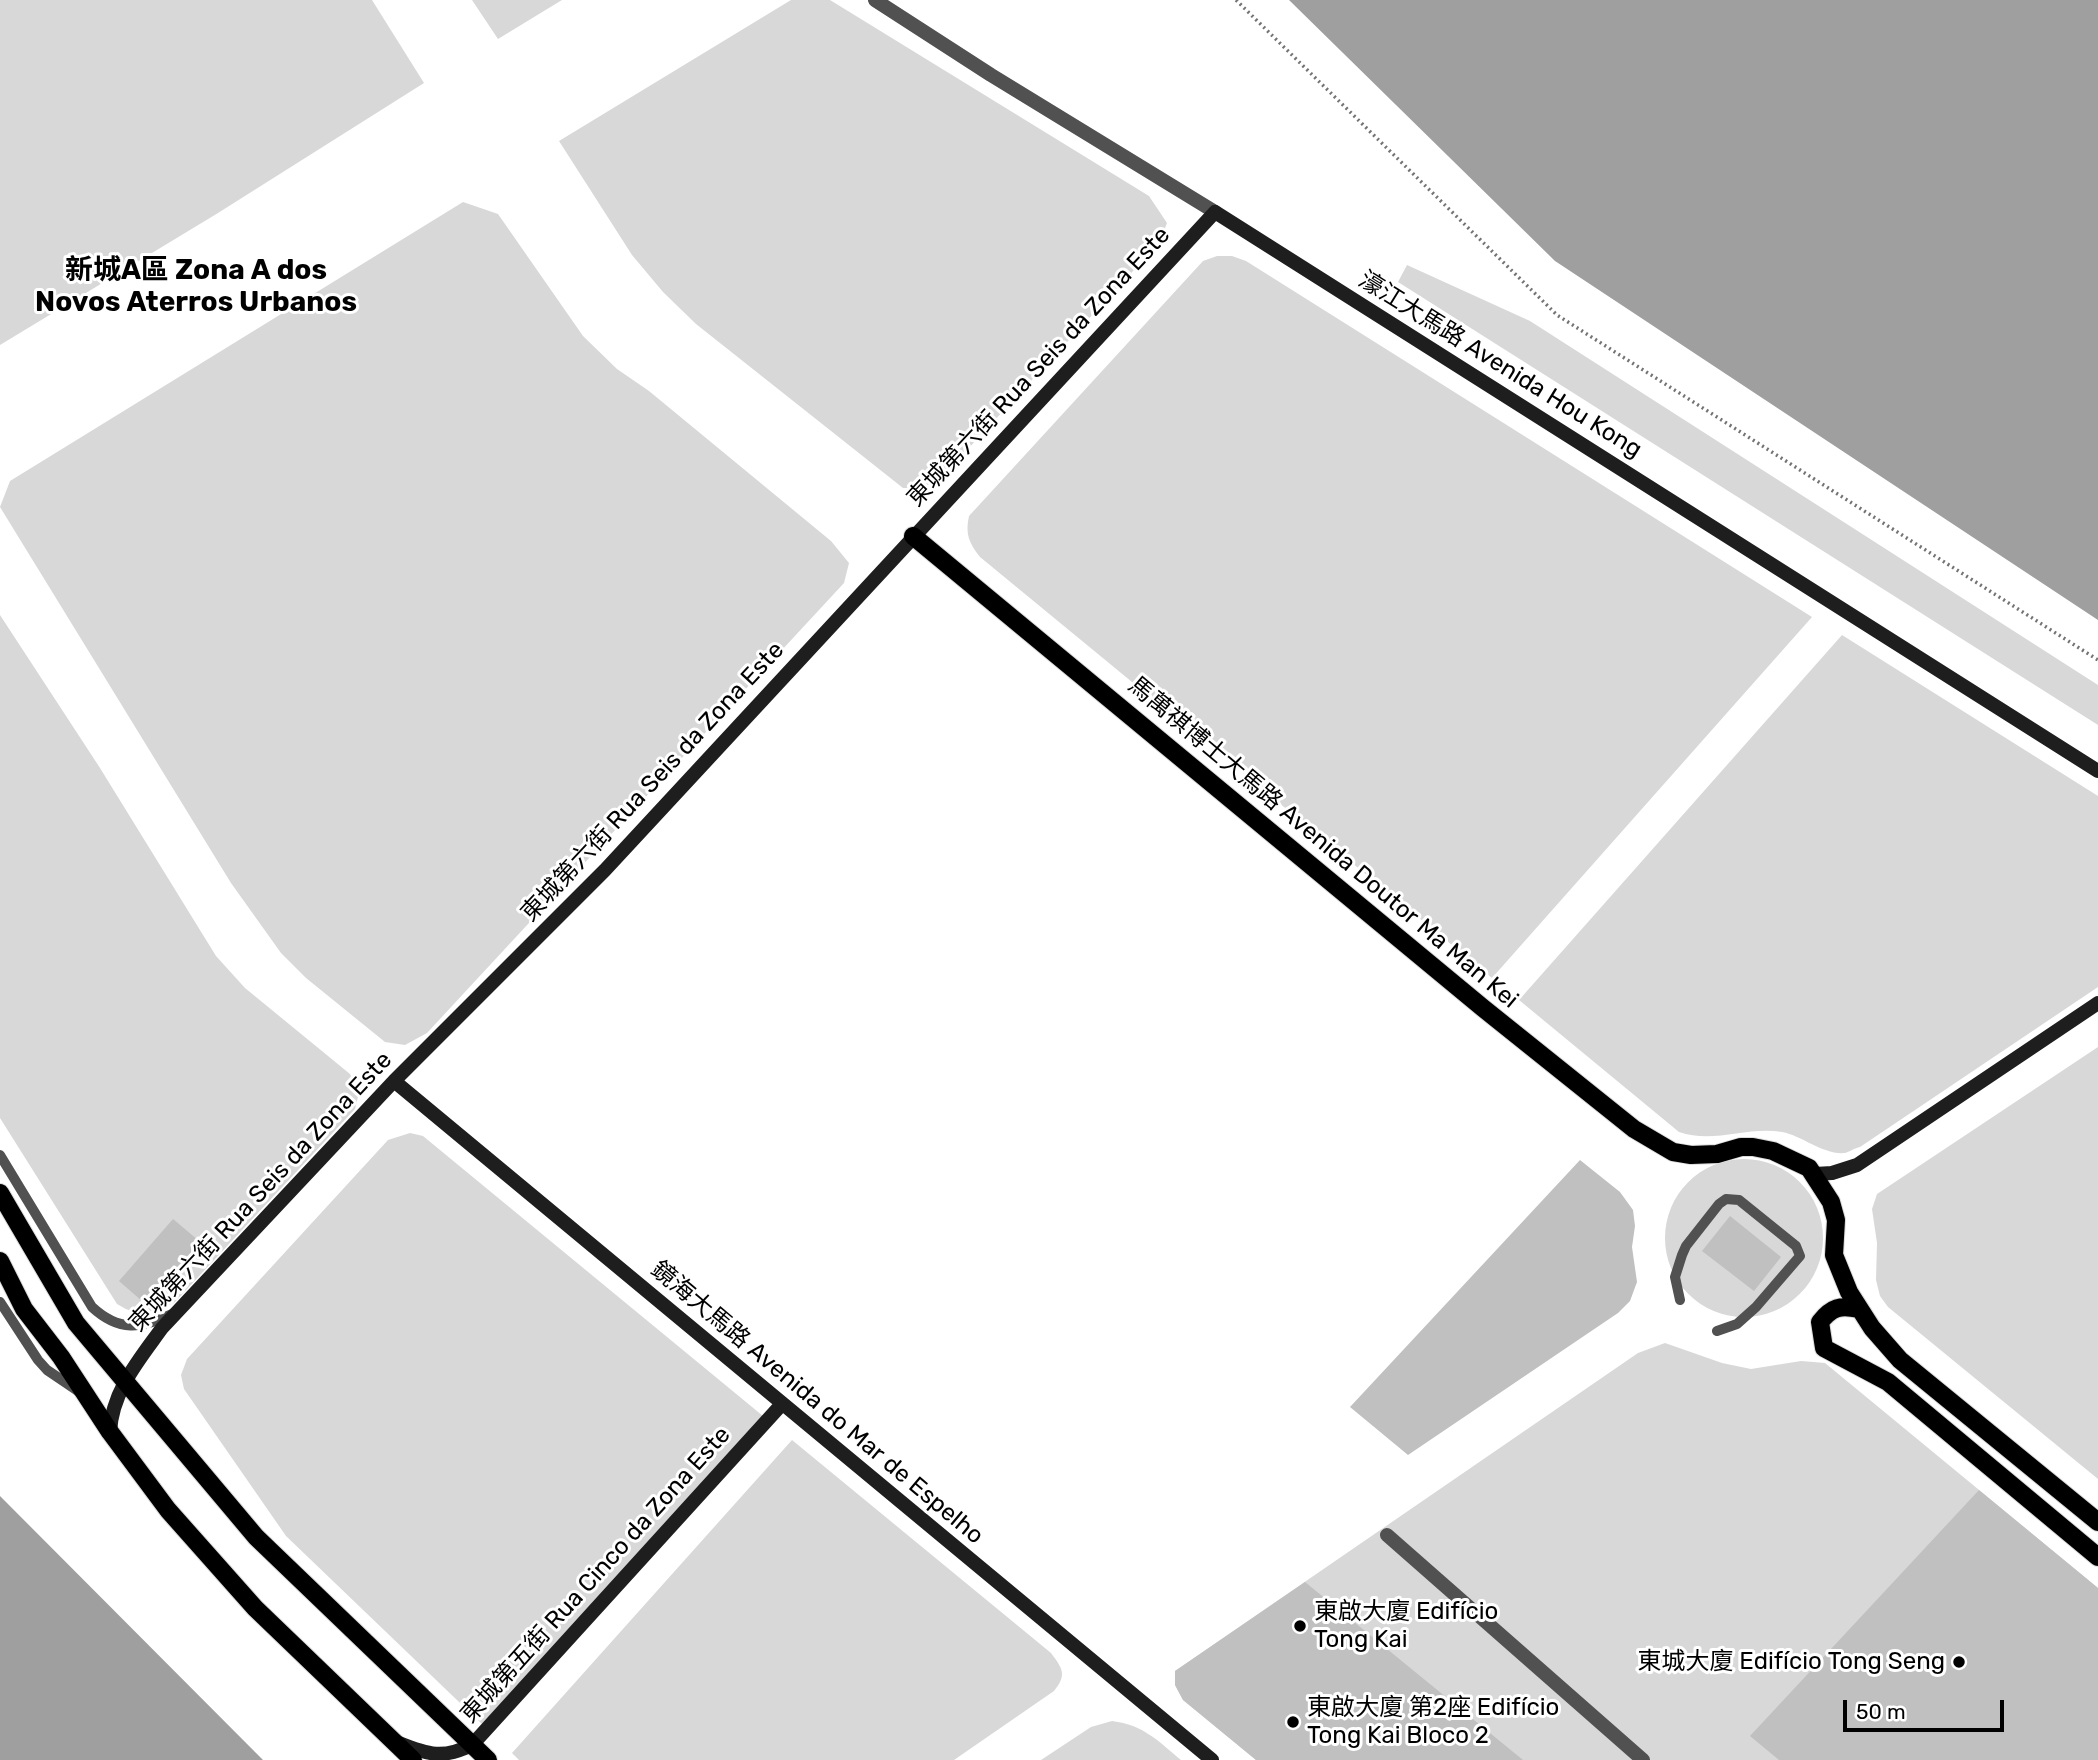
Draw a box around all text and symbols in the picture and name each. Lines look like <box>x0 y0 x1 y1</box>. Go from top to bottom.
street label: 東城第六街 Rua Seis da Zona Este <box>902 221 1176 513</box>
district label: 新城A區 Zona A dos Novos Aterros Urbanos <box>35 254 357 320</box>
street label: 濠江大馬路 Avenida Hou Kong <box>1353 266 1647 464</box>
street label: 東城第六街 Rua Seis da Zona Este <box>516 636 790 928</box>
street label: 馬萬祺博士大馬路 Avenida Doutor Ma Man Kei <box>1122 671 1524 1015</box>
street label: 東城第六街 Rua Seis da Zona Este <box>124 1046 398 1338</box>
street label: 鏡海大馬路 Avenida do Mar de Espelho <box>645 1255 989 1551</box>
street label: 東城第五街 Rua Cinco da Zona Este <box>455 1421 737 1729</box>
place label: 東啟大廈 Edifício Tong Kai <box>1314 1598 1498 1654</box>
marker: 東啟大廈 Edifício Tong Kai <box>1292 1618 1308 1634</box>
place label: 東城大廈 Edifício Tong Seng <box>1637 1648 1945 1676</box>
marker: 東城大廈 Edifício Tong Seng <box>1951 1654 1967 1670</box>
scale bar <box>1846 1686 2007 1730</box>
place label: 東啟大廈 第2座 Edifício Tong Kai Bloco 2 <box>1307 1694 1559 1750</box>
text: 50 m <box>1856 1699 1906 1724</box>
marker: 東啟大廈 第2座 Edifício Tong Kai Bloco 2 <box>1285 1714 1301 1730</box>

